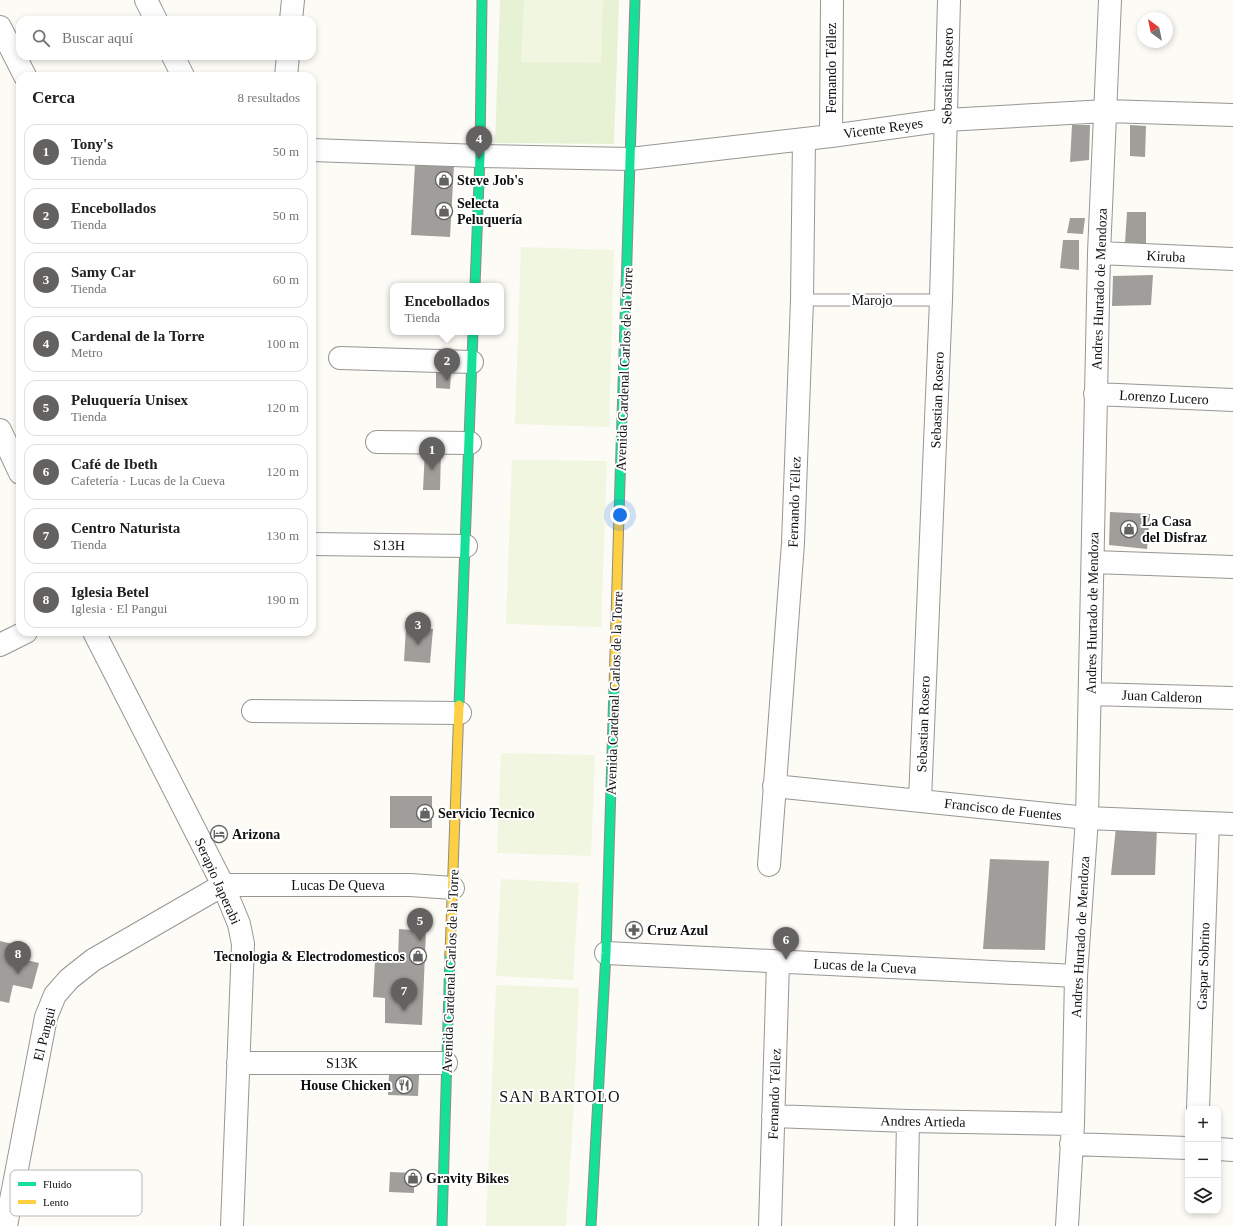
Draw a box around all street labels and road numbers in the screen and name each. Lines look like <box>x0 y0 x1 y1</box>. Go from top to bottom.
street label: Fernando Téllez <box>824 22 839 114</box>
street label: Sebastian Rosero <box>939 27 956 125</box>
street label: Vicente Reyes <box>842 115 924 142</box>
street label: Andres Hurtado de Mendoza <box>1089 207 1110 370</box>
street label: Kiruba <box>1146 248 1187 265</box>
street label: Avenida Cardenal Carlos de la Torre <box>613 267 636 471</box>
street label: Marojo <box>851 293 893 308</box>
street label: Sebastian Rosero <box>928 351 947 449</box>
street label: Lorenzo Lucero <box>1119 388 1209 407</box>
street label: Fernando Téllez <box>785 456 804 548</box>
street label: Andres Hurtado de Mendoza <box>1084 531 1101 694</box>
street label: S13H <box>373 538 405 553</box>
street label: Avenida Cardenal Carlos de la Torre <box>603 591 626 795</box>
street label: Sebastian Rosero <box>914 675 933 773</box>
street label: Juan Calderon <box>1122 688 1202 705</box>
street label: Francisco de Fuentes <box>943 796 1063 823</box>
street label: Serapio Japerabi <box>192 836 243 927</box>
street label: Andres Hurtado de Mendoza <box>1069 855 1092 1018</box>
street label: Avenida Cardenal Carlos de la Torre <box>439 869 462 1073</box>
street label: Lucas De Queva <box>291 878 385 893</box>
street label: Gaspar Sobrino <box>1194 922 1213 1010</box>
street label: Lucas de la Cueva <box>813 956 918 977</box>
street label: El Pangui <box>31 1006 58 1063</box>
street label: Fernando Téllez <box>765 1048 784 1140</box>
street label: S13K <box>326 1056 358 1071</box>
street label: Andres Artieda <box>880 1113 966 1130</box>

